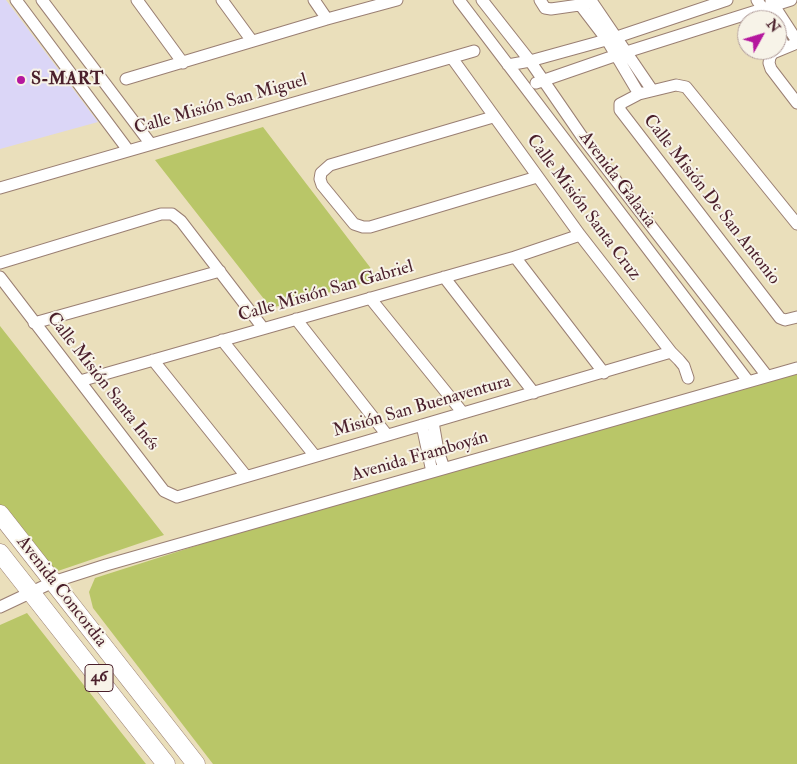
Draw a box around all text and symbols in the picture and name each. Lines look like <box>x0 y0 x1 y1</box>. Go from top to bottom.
north arrow <box>737 10 787 60</box>
text: N <box>763 16 784 36</box>
place label: S-MART <box>31 69 103 91</box>
street label: Calle Misión San Miguel <box>132 70 310 140</box>
marker: S-MART <box>15 74 27 86</box>
street label: Calle Misión De San Antonio <box>638 111 784 289</box>
street label: Avenida Galaxia <box>574 128 660 232</box>
street label: Calle Misión Santa Cruz <box>521 131 645 285</box>
street label: Calle Misión San Gabriel <box>236 257 416 327</box>
street label: Calle Misión Santa Inés <box>41 309 163 455</box>
street label: Misión San Buenaventura <box>331 371 513 443</box>
street label: Avenida Framboyán <box>349 427 491 487</box>
street label: Avenida Concordia <box>11 532 111 652</box>
road number: 46 <box>85 664 113 691</box>

